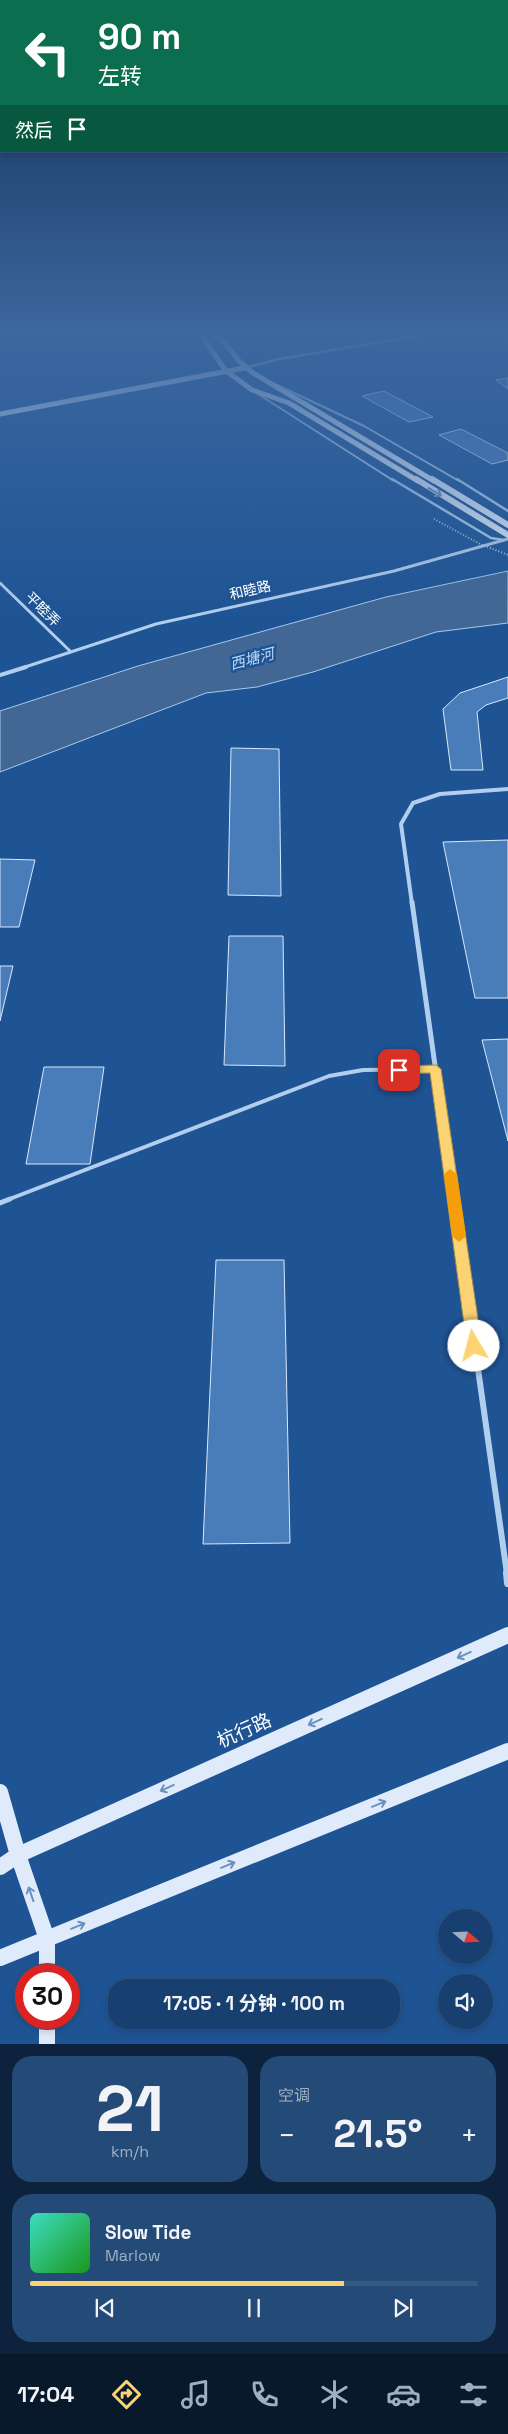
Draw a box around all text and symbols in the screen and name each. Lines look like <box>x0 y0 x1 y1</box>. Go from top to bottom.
text: 90 m <box>98 15 181 59</box>
icon: left <box>15 20 80 85</box>
text: 左转 <box>98 62 142 90</box>
icon: arrive <box>63 115 91 143</box>
text: 然后 <box>15 118 53 143</box>
one-way arrow <box>428 487 442 497</box>
street label: 和睦路 <box>228 577 272 603</box>
street label: 平睦弄 <box>22 588 64 630</box>
water label: 西塘河 <box>228 643 279 674</box>
pin <box>378 1049 420 1091</box>
icon: arrive <box>385 1056 413 1084</box>
position arrow <box>447 1319 499 1371</box>
one-way arrow <box>456 1651 471 1661</box>
street label: 杭行路 <box>213 1707 275 1753</box>
one-way arrow <box>308 1717 323 1727</box>
one-way arrow <box>160 1784 175 1793</box>
one-way arrow <box>371 1798 386 1808</box>
one-way arrow <box>220 1860 235 1869</box>
one-way arrow <box>26 1887 35 1902</box>
north arrow <box>438 1909 492 1964</box>
map controls <box>438 1909 493 2029</box>
one-way arrow <box>70 1921 85 1931</box>
speed limit sign: 30 <box>15 1964 80 2029</box>
button: sound <box>438 1974 493 2029</box>
text: 17:05 · 1 分钟 · 100 m <box>163 1991 345 2016</box>
text: 21 <box>96 2067 164 2150</box>
text: 空调 <box>278 2085 310 2106</box>
text: 21.5° <box>334 2110 422 2158</box>
text: − <box>278 2117 295 2153</box>
text: + <box>461 2117 478 2153</box>
text: km/h <box>111 2141 149 2162</box>
text: Slow Tide <box>105 2220 191 2245</box>
text: Marlow <box>105 2245 161 2266</box>
icon: previous <box>91 2294 119 2322</box>
icon: pause <box>240 2294 268 2322</box>
icon: next <box>389 2294 417 2322</box>
icon: directions <box>109 2377 144 2412</box>
icon: music <box>178 2377 213 2412</box>
icon: phone <box>247 2377 282 2412</box>
icon: climate <box>317 2377 352 2412</box>
icon: car <box>386 2377 421 2412</box>
icon: filters <box>456 2377 491 2412</box>
text: 17:04 <box>17 2380 74 2408</box>

